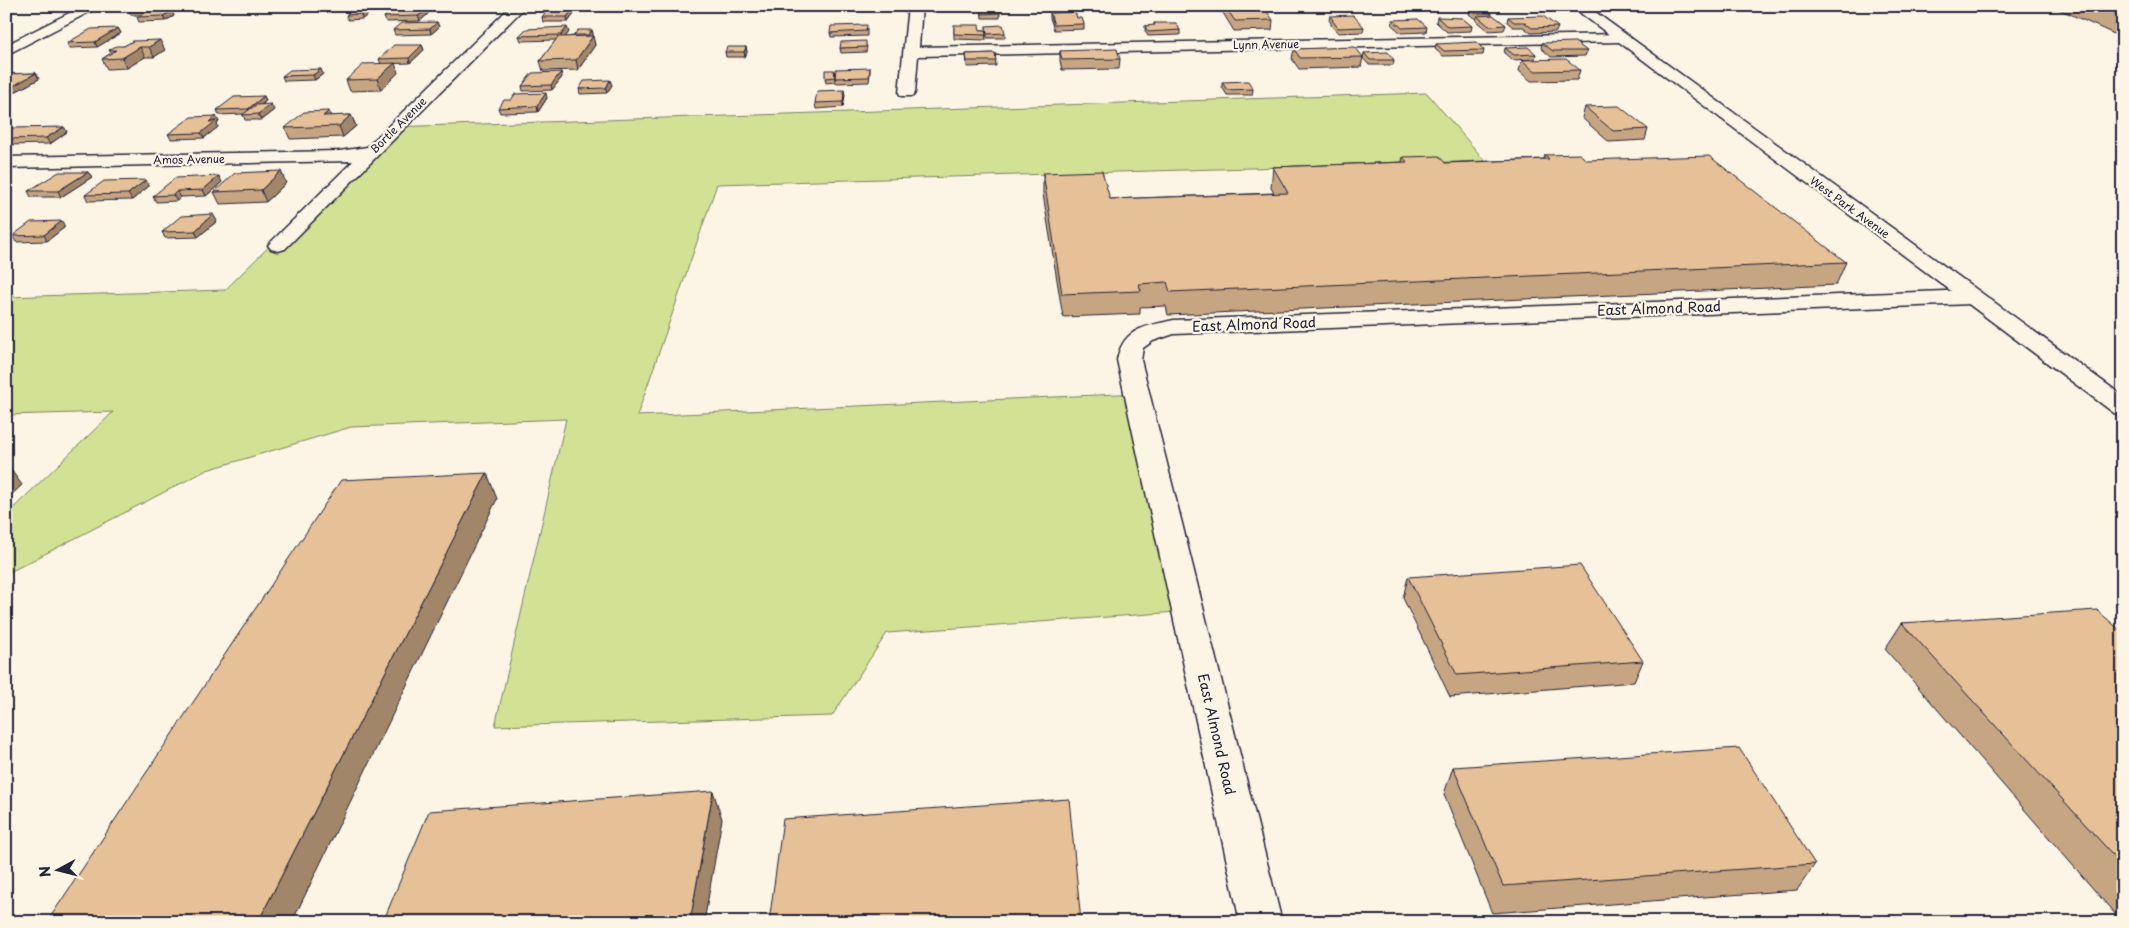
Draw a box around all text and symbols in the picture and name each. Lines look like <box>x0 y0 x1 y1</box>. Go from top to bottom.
street label: Lynn Avenue <box>1233 35 1299 53</box>
street label: Bortle Avenue <box>366 93 430 157</box>
street label: Amos Avenue <box>153 150 225 168</box>
street label: West Park Avenue <box>1806 172 1894 242</box>
street label: East Almond Road <box>1597 295 1721 321</box>
street label: East Almond Road <box>1192 311 1316 337</box>
street label: East Almond Road <box>1193 671 1241 797</box>
north arrow <box>32 846 82 896</box>
text: N <box>34 865 56 878</box>

